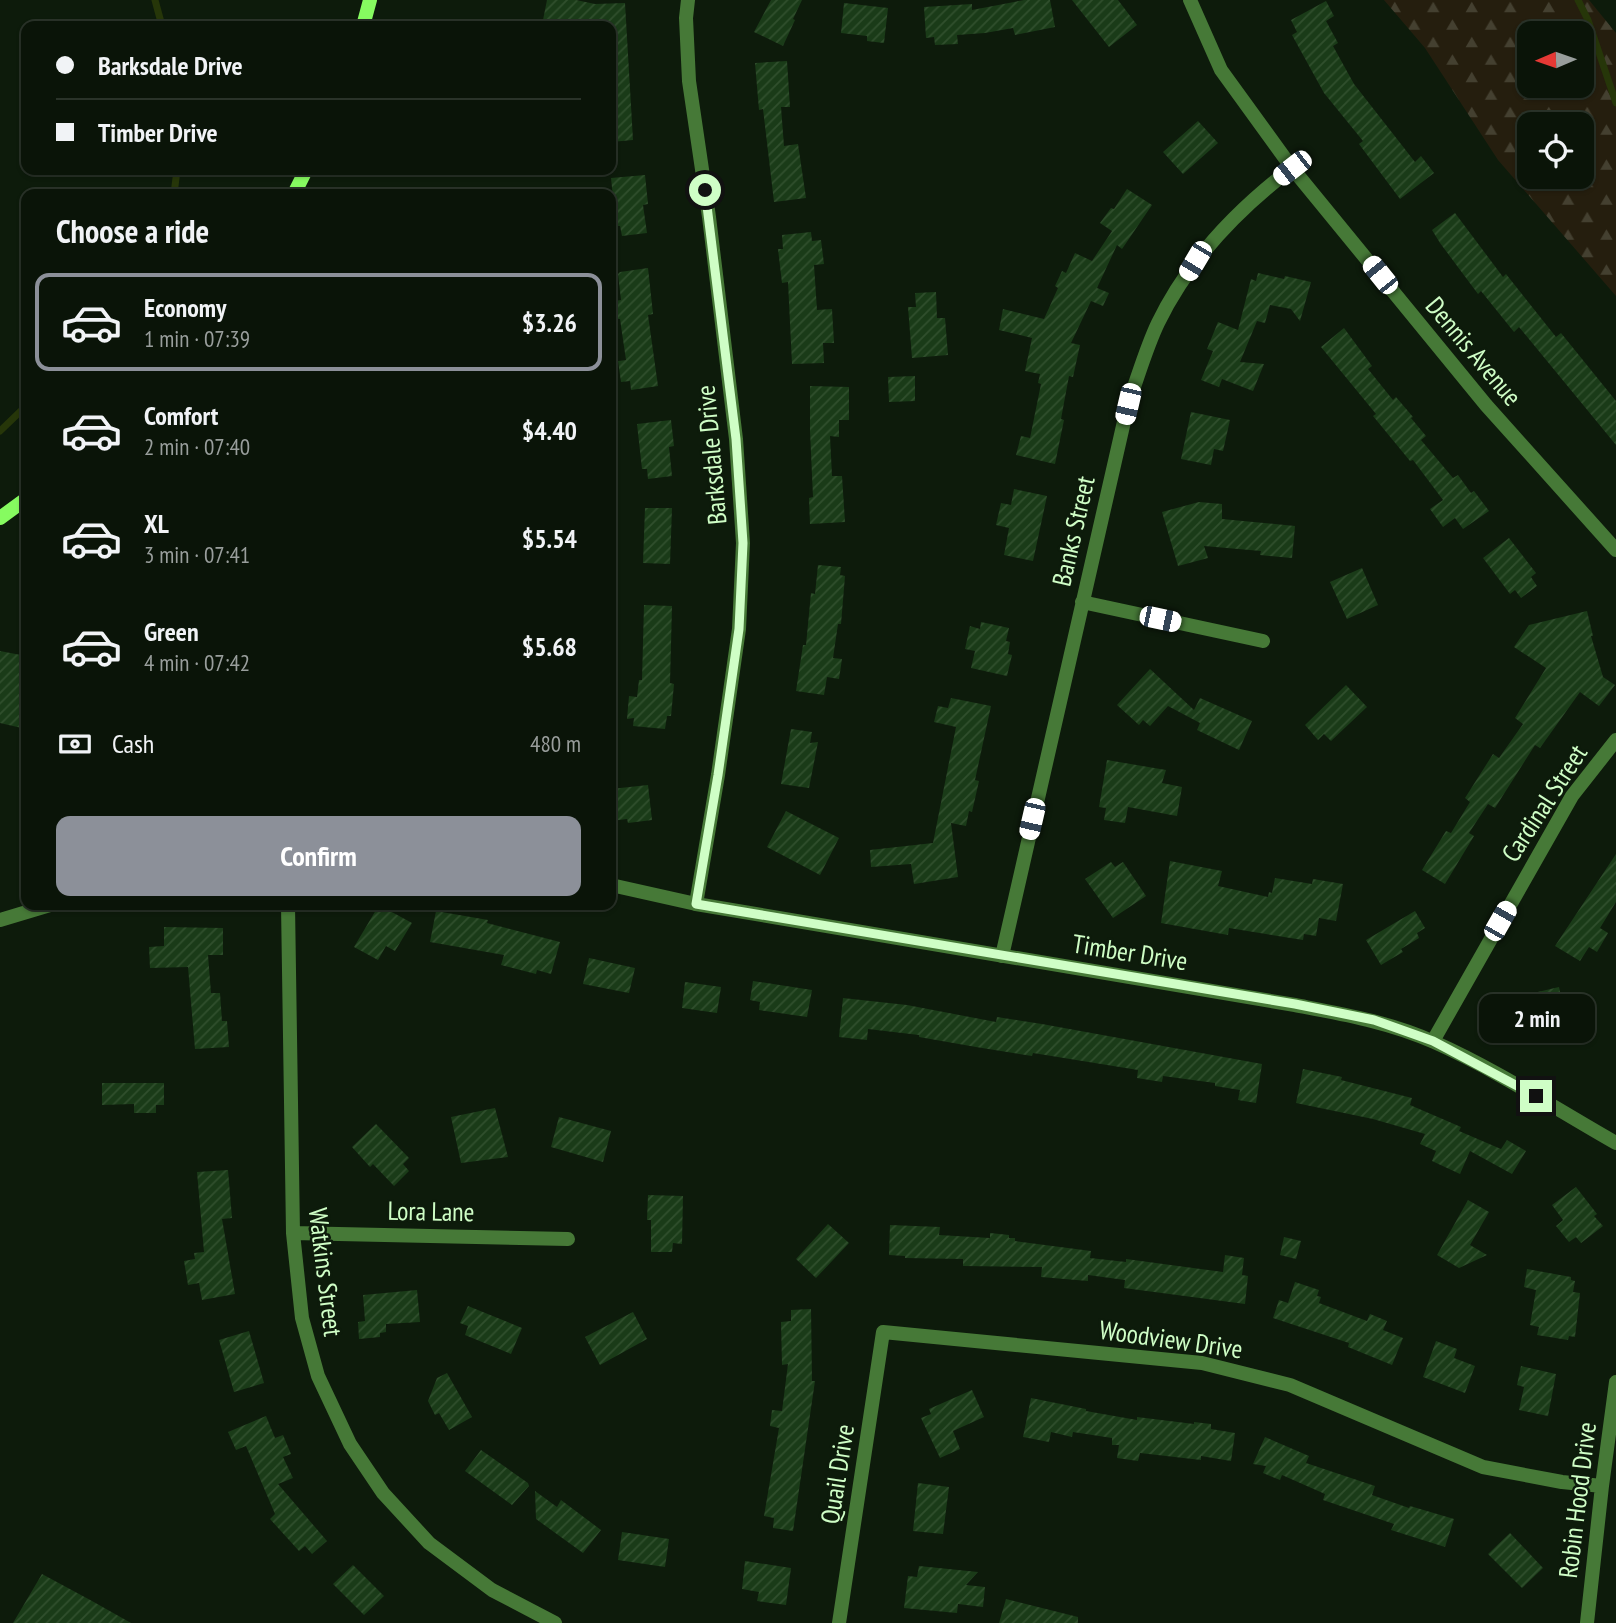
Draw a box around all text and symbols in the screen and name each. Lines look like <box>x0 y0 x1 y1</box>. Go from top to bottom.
north arrow <box>1517 21 1594 98</box>
map controls <box>1517 21 1594 189</box>
text: Barksdale Drive <box>98 49 243 82</box>
button: locate <box>1517 112 1594 189</box>
text: Timber Drive <box>98 116 218 149</box>
car <box>1269 147 1316 189</box>
route start <box>689 174 721 206</box>
text: Choose a ride <box>56 210 209 252</box>
car <box>1176 238 1215 284</box>
car <box>1359 252 1402 298</box>
street label: Dennis Avenue <box>1419 290 1529 412</box>
icon: car <box>60 291 123 354</box>
text: Economy <box>144 291 226 324</box>
text: $3.26 <box>522 306 577 339</box>
text: 1 min · 07:39 <box>144 324 250 353</box>
car <box>1114 381 1143 427</box>
street label: Barksdale Drive <box>688 384 734 526</box>
icon: car <box>60 399 123 462</box>
text: Comfort <box>144 399 218 432</box>
text: $4.40 <box>522 414 577 447</box>
text: 2 min · 07:40 <box>144 432 250 461</box>
street label: Banks Street <box>1044 473 1102 589</box>
icon: car <box>60 507 123 570</box>
text: XL <box>144 507 169 540</box>
text: $5.54 <box>522 522 577 555</box>
text: 3 min · 07:41 <box>144 540 250 569</box>
car <box>1138 604 1183 634</box>
icon: car <box>60 615 123 678</box>
text: Green <box>144 615 199 648</box>
text: $5.68 <box>522 630 577 663</box>
text: 4 min · 07:42 <box>144 648 250 677</box>
icon: cash <box>56 725 94 763</box>
text: Cash <box>112 727 154 760</box>
text: 480 m <box>530 729 581 758</box>
street label: Cardinal Street <box>1494 738 1594 868</box>
car <box>1018 796 1047 842</box>
button: Confirm <box>56 816 581 896</box>
car <box>1481 898 1520 944</box>
street label: Timber Drive <box>1070 927 1190 977</box>
callout: 2 min <box>1478 995 1594 1044</box>
text: 2 min <box>1514 1004 1560 1033</box>
route end <box>1520 1080 1552 1112</box>
street label: Lora Lane <box>387 1194 475 1228</box>
street label: Watkins Street <box>302 1206 350 1338</box>
street label: Woodview Drive <box>1097 1313 1245 1365</box>
street label: Robin Hood Drive <box>1551 1420 1603 1580</box>
street label: Quail Drive <box>813 1422 861 1526</box>

